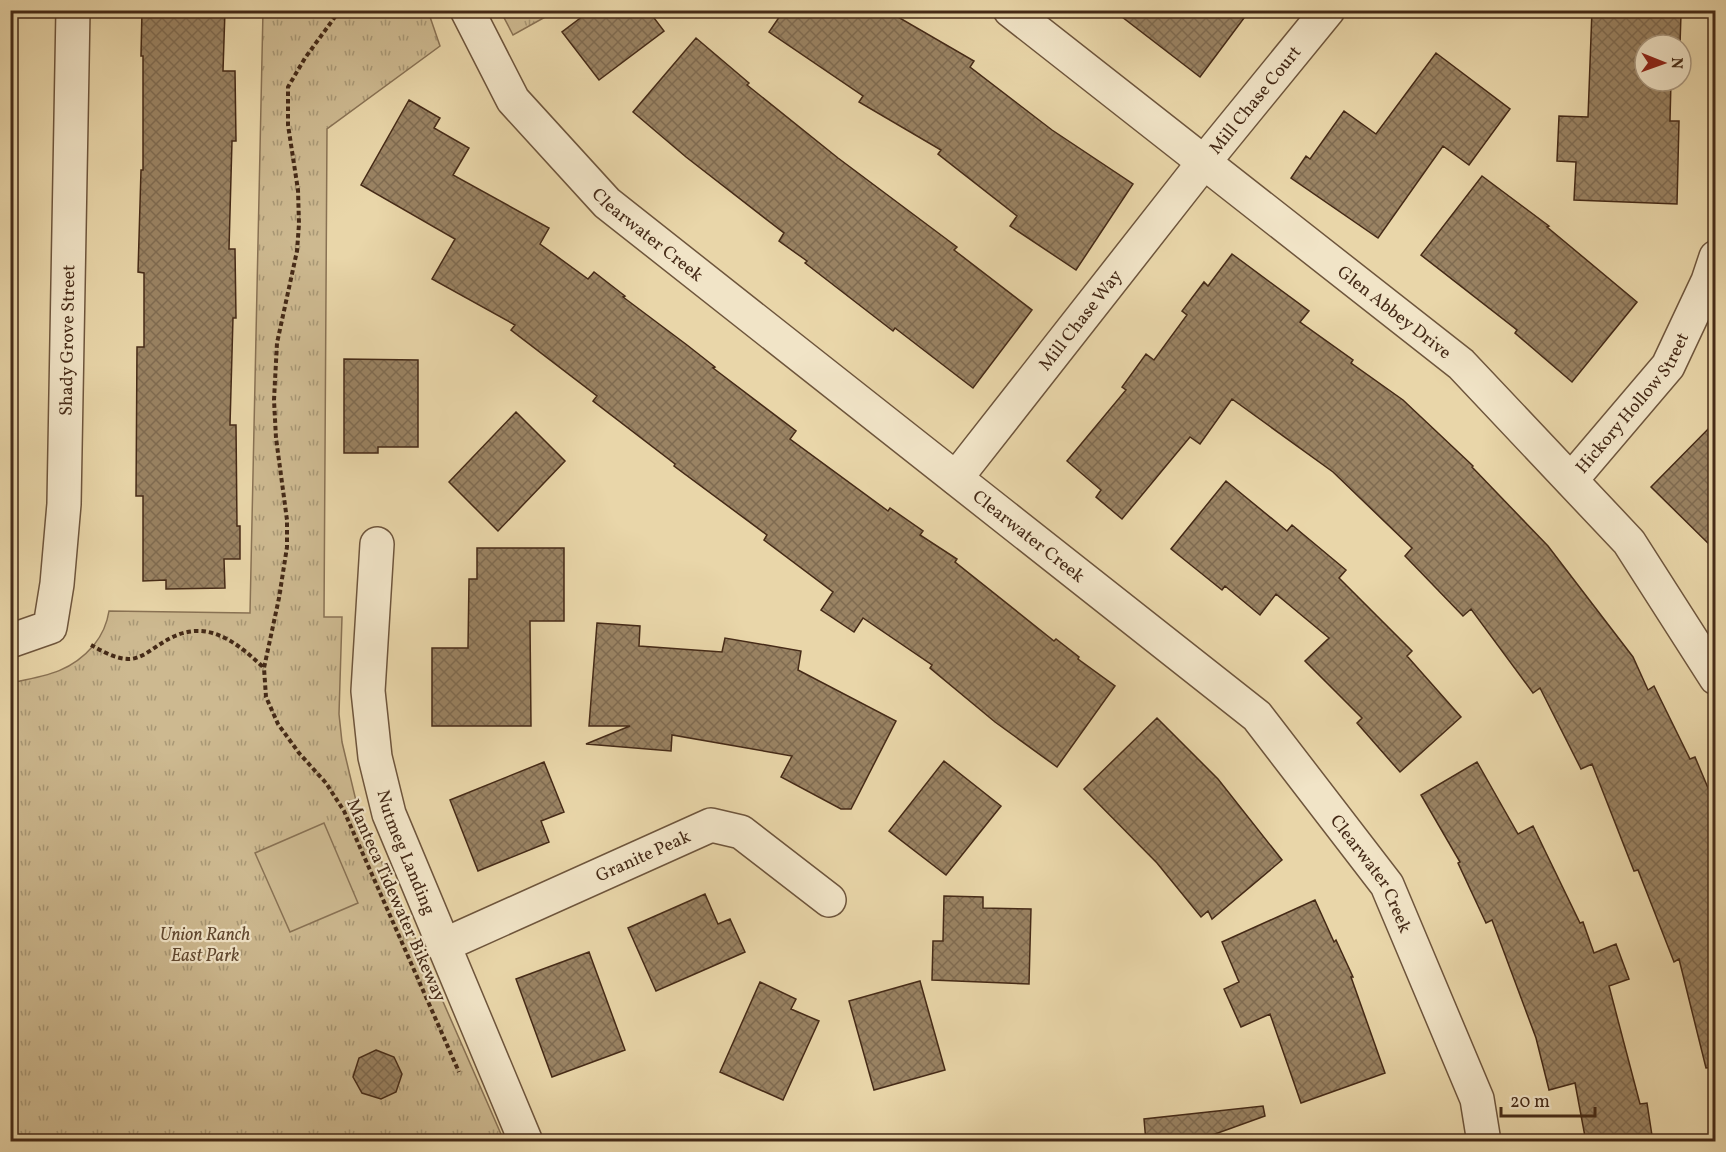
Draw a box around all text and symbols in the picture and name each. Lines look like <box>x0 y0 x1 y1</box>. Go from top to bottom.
north arrow <box>1633 33 1693 93</box>
street label: Mill Chase Court <box>1204 41 1308 160</box>
text: N <box>1665 57 1687 70</box>
street label: Clearwater Creek <box>585 183 708 288</box>
street label: Glen Abbey Drive <box>1331 260 1456 366</box>
street label: Shady Grove Street <box>55 264 82 416</box>
street label: Mill Chase Way <box>1034 265 1129 377</box>
street label: Hickory Hollow Street <box>1571 329 1696 480</box>
street label: Clearwater Creek <box>966 485 1090 590</box>
street label: Nutmeg Landing <box>370 788 441 919</box>
street label: Manteca Tidewater Bikeway <box>340 795 452 1006</box>
street label: Clearwater Creek <box>1323 810 1417 937</box>
street label: Granite Peak <box>592 825 695 889</box>
park label: Union Ranch East Park <box>160 923 250 969</box>
scale bar <box>1501 1080 1596 1118</box>
text: 20 m <box>1510 1090 1550 1115</box>

